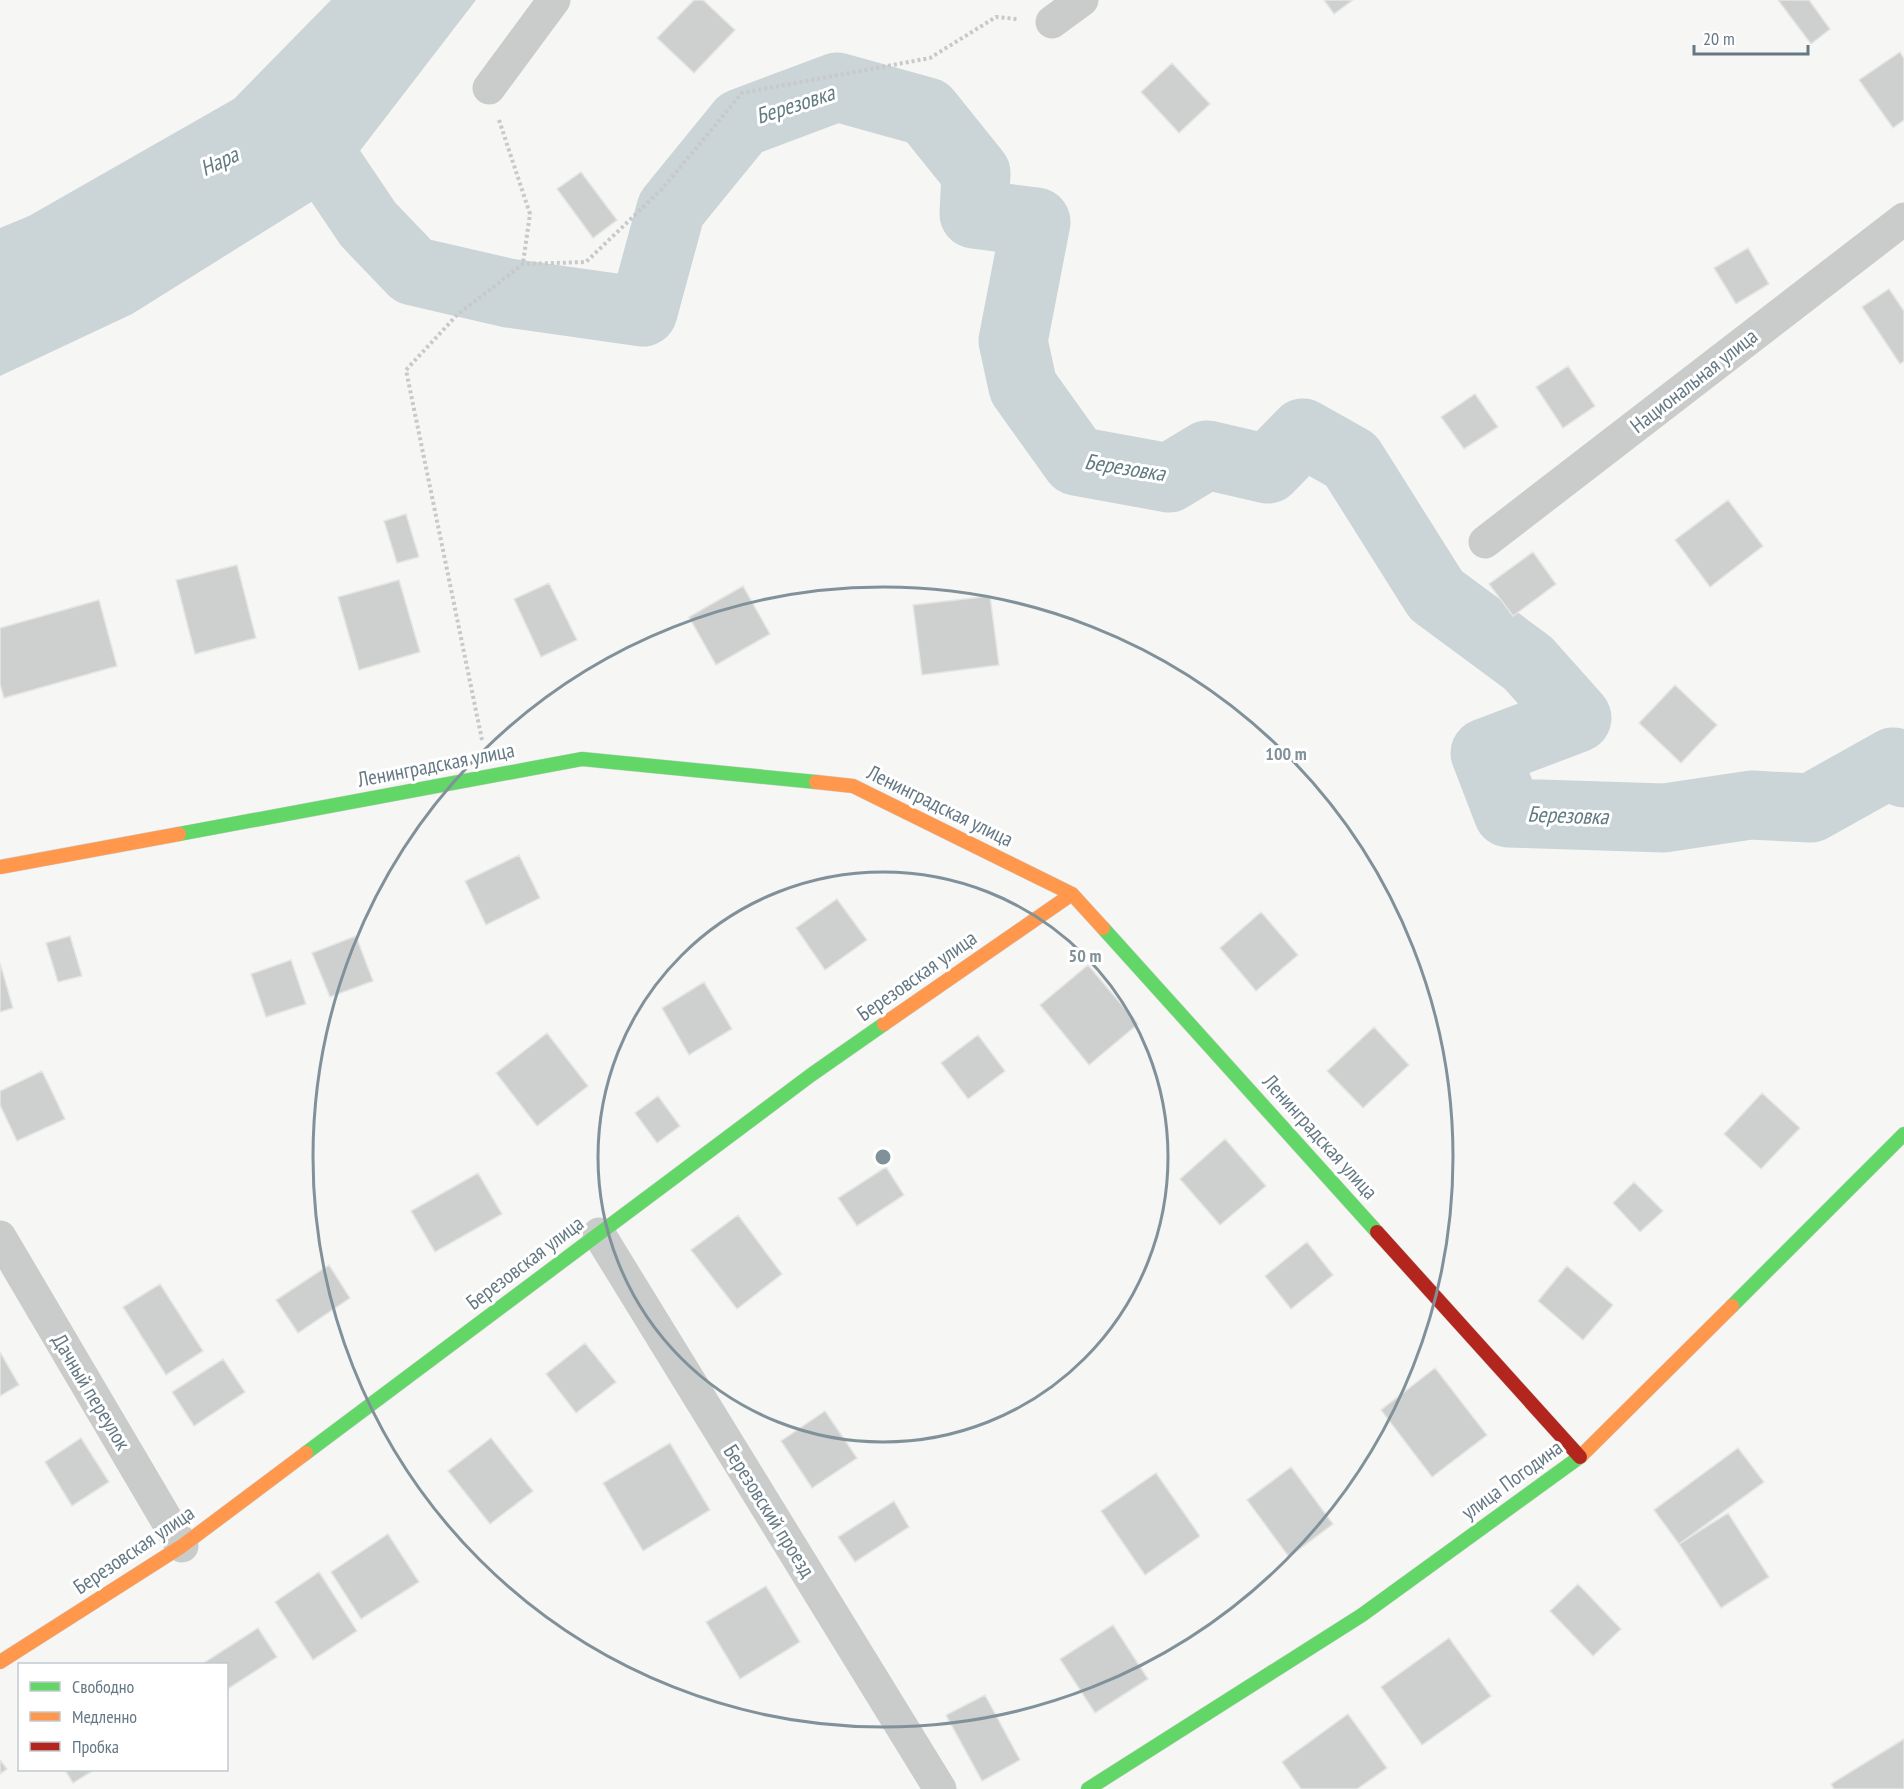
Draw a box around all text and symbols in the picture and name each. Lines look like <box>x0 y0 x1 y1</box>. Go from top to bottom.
scale bar <box>1694 18 1808 56</box>
text: 20 m <box>1703 27 1735 50</box>
water label: Березовка <box>752 78 839 130</box>
water label: Нара <box>195 140 244 182</box>
street label: Национальная улица <box>1625 322 1763 439</box>
water label: Березовка <box>1083 447 1168 487</box>
street label: Ленинградская улица <box>354 736 517 793</box>
text: 100 m <box>1265 742 1307 765</box>
street label: Ленинградская улица <box>862 758 1018 853</box>
water label: Березовка <box>1527 800 1610 830</box>
street label: Березовская улица <box>852 924 982 1027</box>
text: 50 m <box>1069 944 1101 967</box>
street label: Ленинградская улица <box>1256 1068 1384 1205</box>
centre of rings <box>873 1147 893 1167</box>
street label: Березовская улица <box>461 1210 589 1316</box>
street label: Дачный переулок <box>46 1329 137 1455</box>
street label: улица Погодина <box>1456 1434 1568 1525</box>
street label: Березовский проезд <box>718 1439 821 1582</box>
street label: Березовская улица <box>68 1499 199 1600</box>
legend <box>18 1663 228 1771</box>
text: Свободно <box>72 1675 135 1698</box>
text: Медленно <box>72 1705 137 1728</box>
text: Пробка <box>72 1735 119 1758</box>

